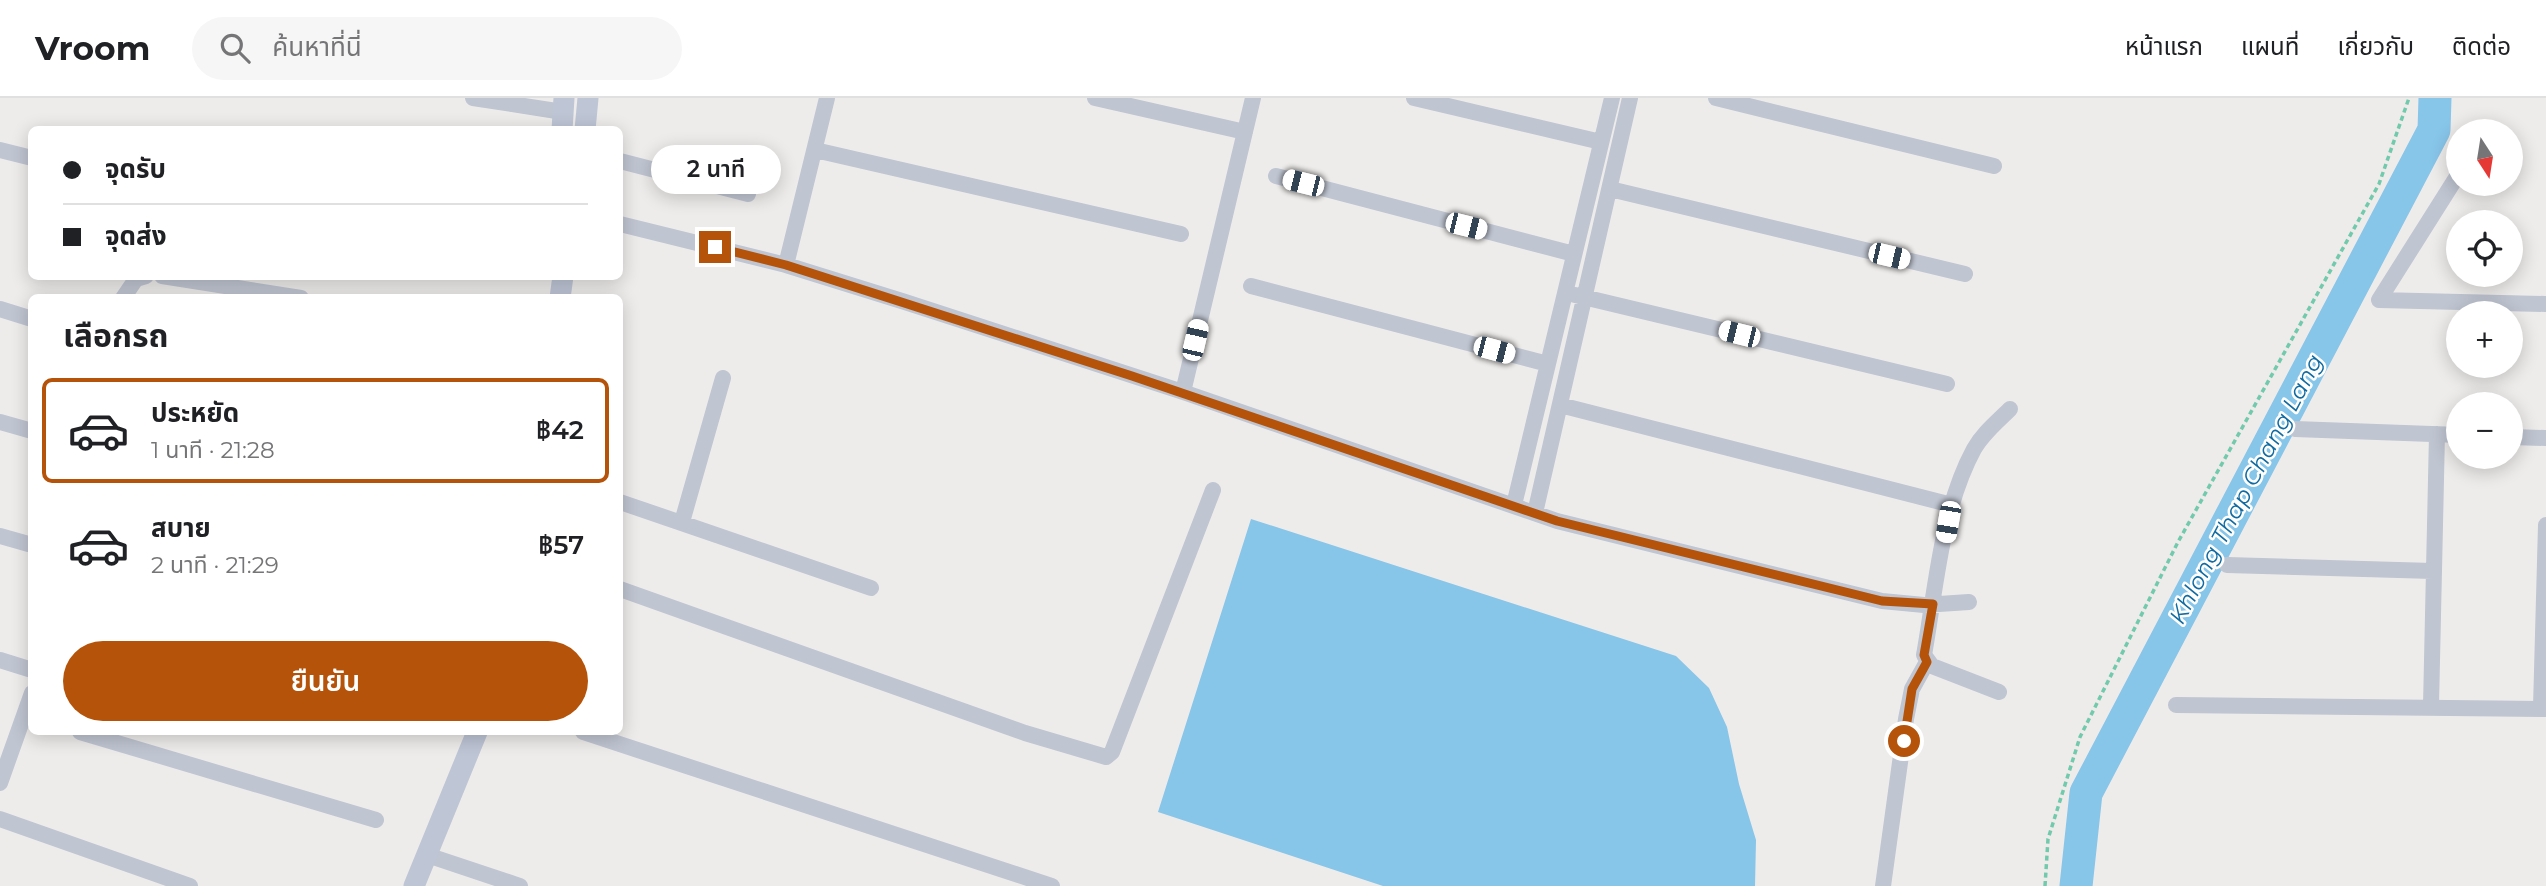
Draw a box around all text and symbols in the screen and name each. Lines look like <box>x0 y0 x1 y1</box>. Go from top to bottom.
search box <box>192 17 682 80</box>
text: Vroom <box>35 28 150 68</box>
icon: search <box>216 29 254 67</box>
text: ค้นหาที่นี่ <box>272 31 362 63</box>
text: หน้าแรก <box>2125 32 2203 61</box>
text: แผนที่ <box>2241 32 2299 61</box>
text: เกี่ยวกับ <box>2337 32 2414 61</box>
text: ติดต่อ <box>2452 32 2511 61</box>
north arrow <box>2446 119 2524 196</box>
map controls <box>2446 119 2523 469</box>
callout: 2 นาที <box>650 145 780 194</box>
text: จุดรับ <box>105 153 166 185</box>
text: 2 นาที <box>687 155 745 183</box>
car <box>1281 168 1326 198</box>
button: locate <box>2446 210 2523 287</box>
car <box>1444 211 1489 241</box>
text: จุดส่ง <box>105 220 167 252</box>
route end <box>699 231 731 263</box>
car <box>1867 241 1912 271</box>
button: + <box>2446 301 2523 378</box>
text: เลือกรถ <box>63 316 168 355</box>
car <box>1181 317 1210 363</box>
car <box>1717 319 1762 349</box>
car <box>1471 334 1518 366</box>
water label: Khlong Thap Chang Lang <box>2163 350 2329 628</box>
button: − <box>2446 392 2523 469</box>
text: ประหยัด <box>151 397 239 429</box>
icon: car <box>67 399 130 462</box>
text: ฿42 <box>536 414 584 446</box>
text: 1 นาที · 21:28 <box>151 436 275 464</box>
car <box>1935 499 1962 545</box>
text: สบาย <box>151 512 211 544</box>
icon: car <box>67 514 130 577</box>
text: ฿57 <box>538 529 584 561</box>
text: 2 นาที · 21:29 <box>151 551 279 579</box>
button: ยืนยัน <box>63 641 588 721</box>
route start <box>1888 725 1920 757</box>

